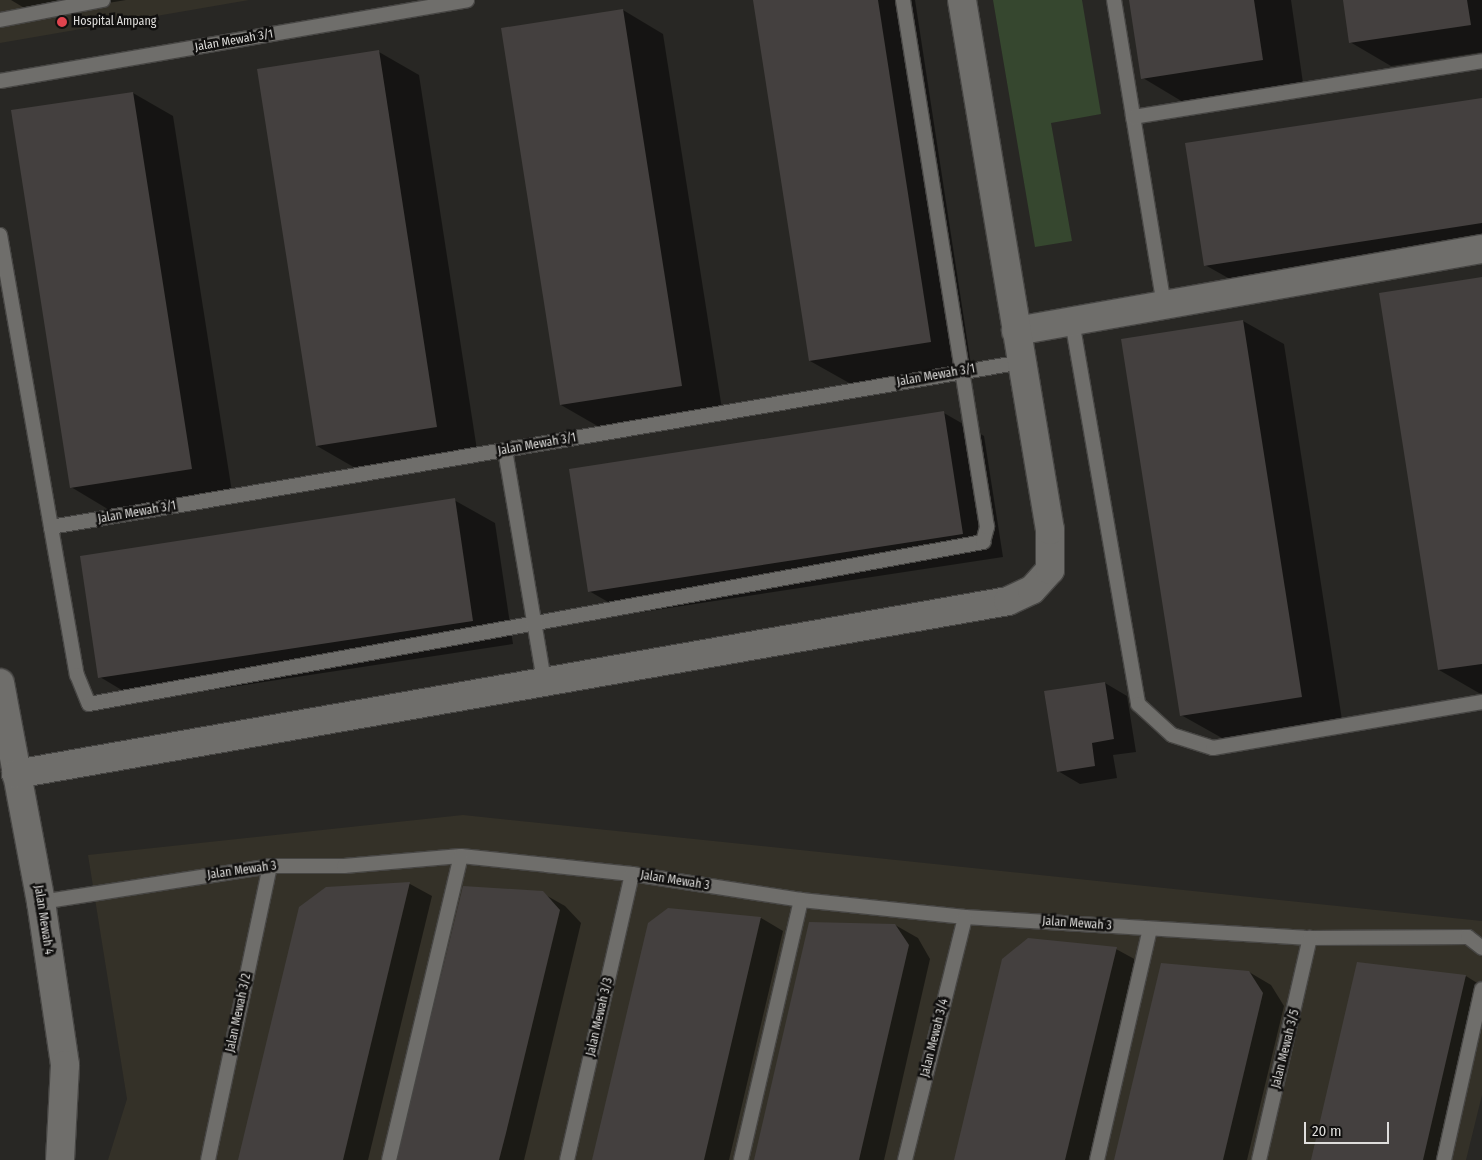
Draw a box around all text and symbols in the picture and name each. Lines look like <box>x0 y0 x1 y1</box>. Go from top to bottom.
marker: Hospital Ampang <box>55 15 69 29</box>
place label: Hospital Ampang <box>73 15 156 29</box>
street label: Jalan Mewah 3/1 <box>194 27 274 55</box>
street label: Jalan Mewah 3/1 <box>896 362 976 390</box>
street label: Jalan Mewah 3/1 <box>497 431 577 459</box>
street label: Jalan Mewah 3/1 <box>97 499 177 527</box>
street label: Jalan Mewah 3 <box>206 859 278 883</box>
street label: Jalan Mewah 3 <box>639 868 711 894</box>
street label: Jalan Mewah 4 <box>30 884 56 956</box>
street label: Jalan Mewah 3 <box>1042 914 1112 934</box>
street label: Jalan Mewah 3/2 <box>224 972 254 1054</box>
street label: Jalan Mewah 3/3 <box>584 976 616 1058</box>
street label: Jalan Mewah 3/4 <box>918 997 952 1079</box>
street label: Jalan Mewah 3/5 <box>1269 1008 1303 1090</box>
scale bar <box>1307 1112 1392 1144</box>
text: 20 m <box>1312 1122 1342 1140</box>

